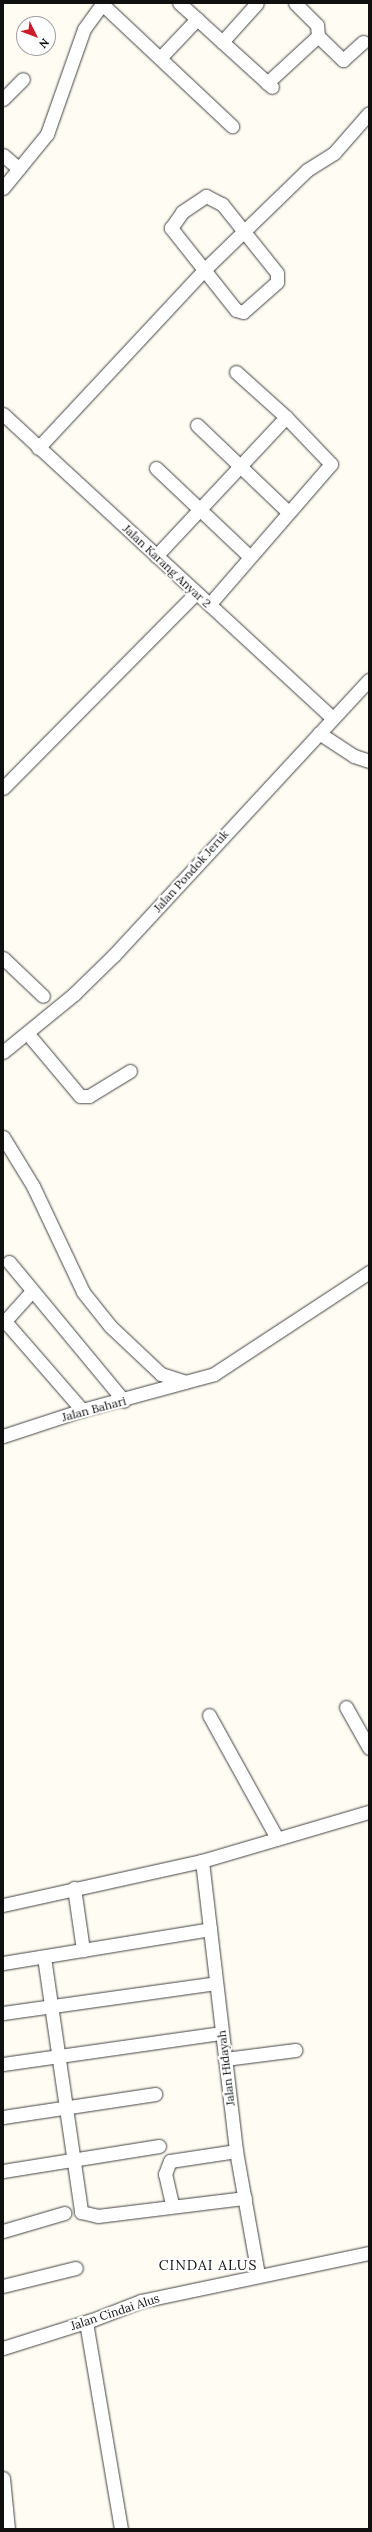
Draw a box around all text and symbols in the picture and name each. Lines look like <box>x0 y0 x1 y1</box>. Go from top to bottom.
north arrow <box>16 16 56 56</box>
text: N <box>36 36 52 51</box>
street label: Jalan Karang Anyar 2 <box>120 521 214 611</box>
street label: Jalan Pondok Jeruk <box>150 827 232 915</box>
street label: Jalan Bahari <box>60 1394 128 1424</box>
street label: Jalan Hidayah <box>214 2029 238 2107</box>
district label: CINDAI ALUS <box>159 2257 257 2273</box>
street label: Jalan Cindai Alus <box>69 2291 161 2333</box>

